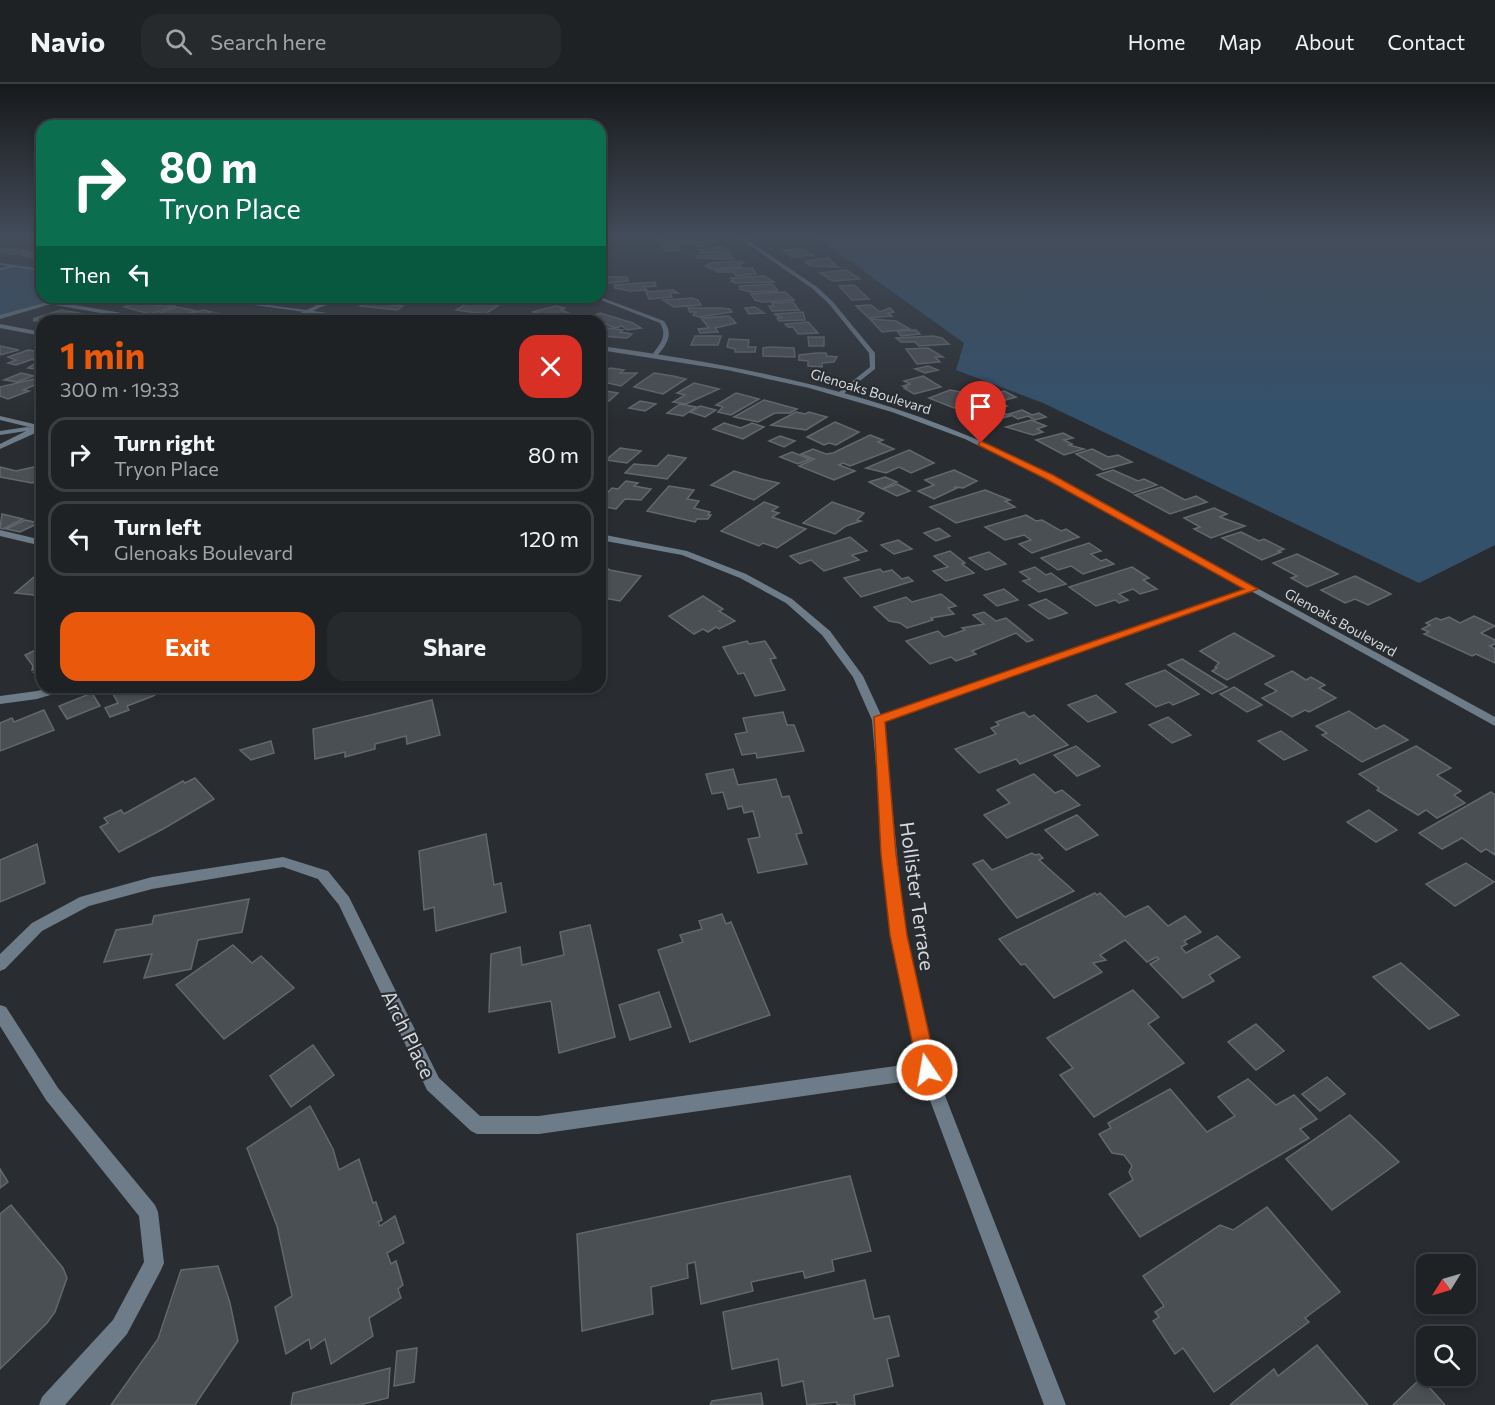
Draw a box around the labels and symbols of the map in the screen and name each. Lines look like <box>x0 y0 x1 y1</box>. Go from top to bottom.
street label: Glenoaks Boulevard <box>809 365 933 417</box>
pin <box>955 381 1006 443</box>
street label: Glenoaks Boulevard <box>1282 584 1400 660</box>
street label: Hollister Terrace <box>896 820 940 972</box>
street label: Arch Place <box>377 986 441 1082</box>
position arrow <box>895 1038 959 1102</box>
north arrow <box>1416 1254 1476 1314</box>

